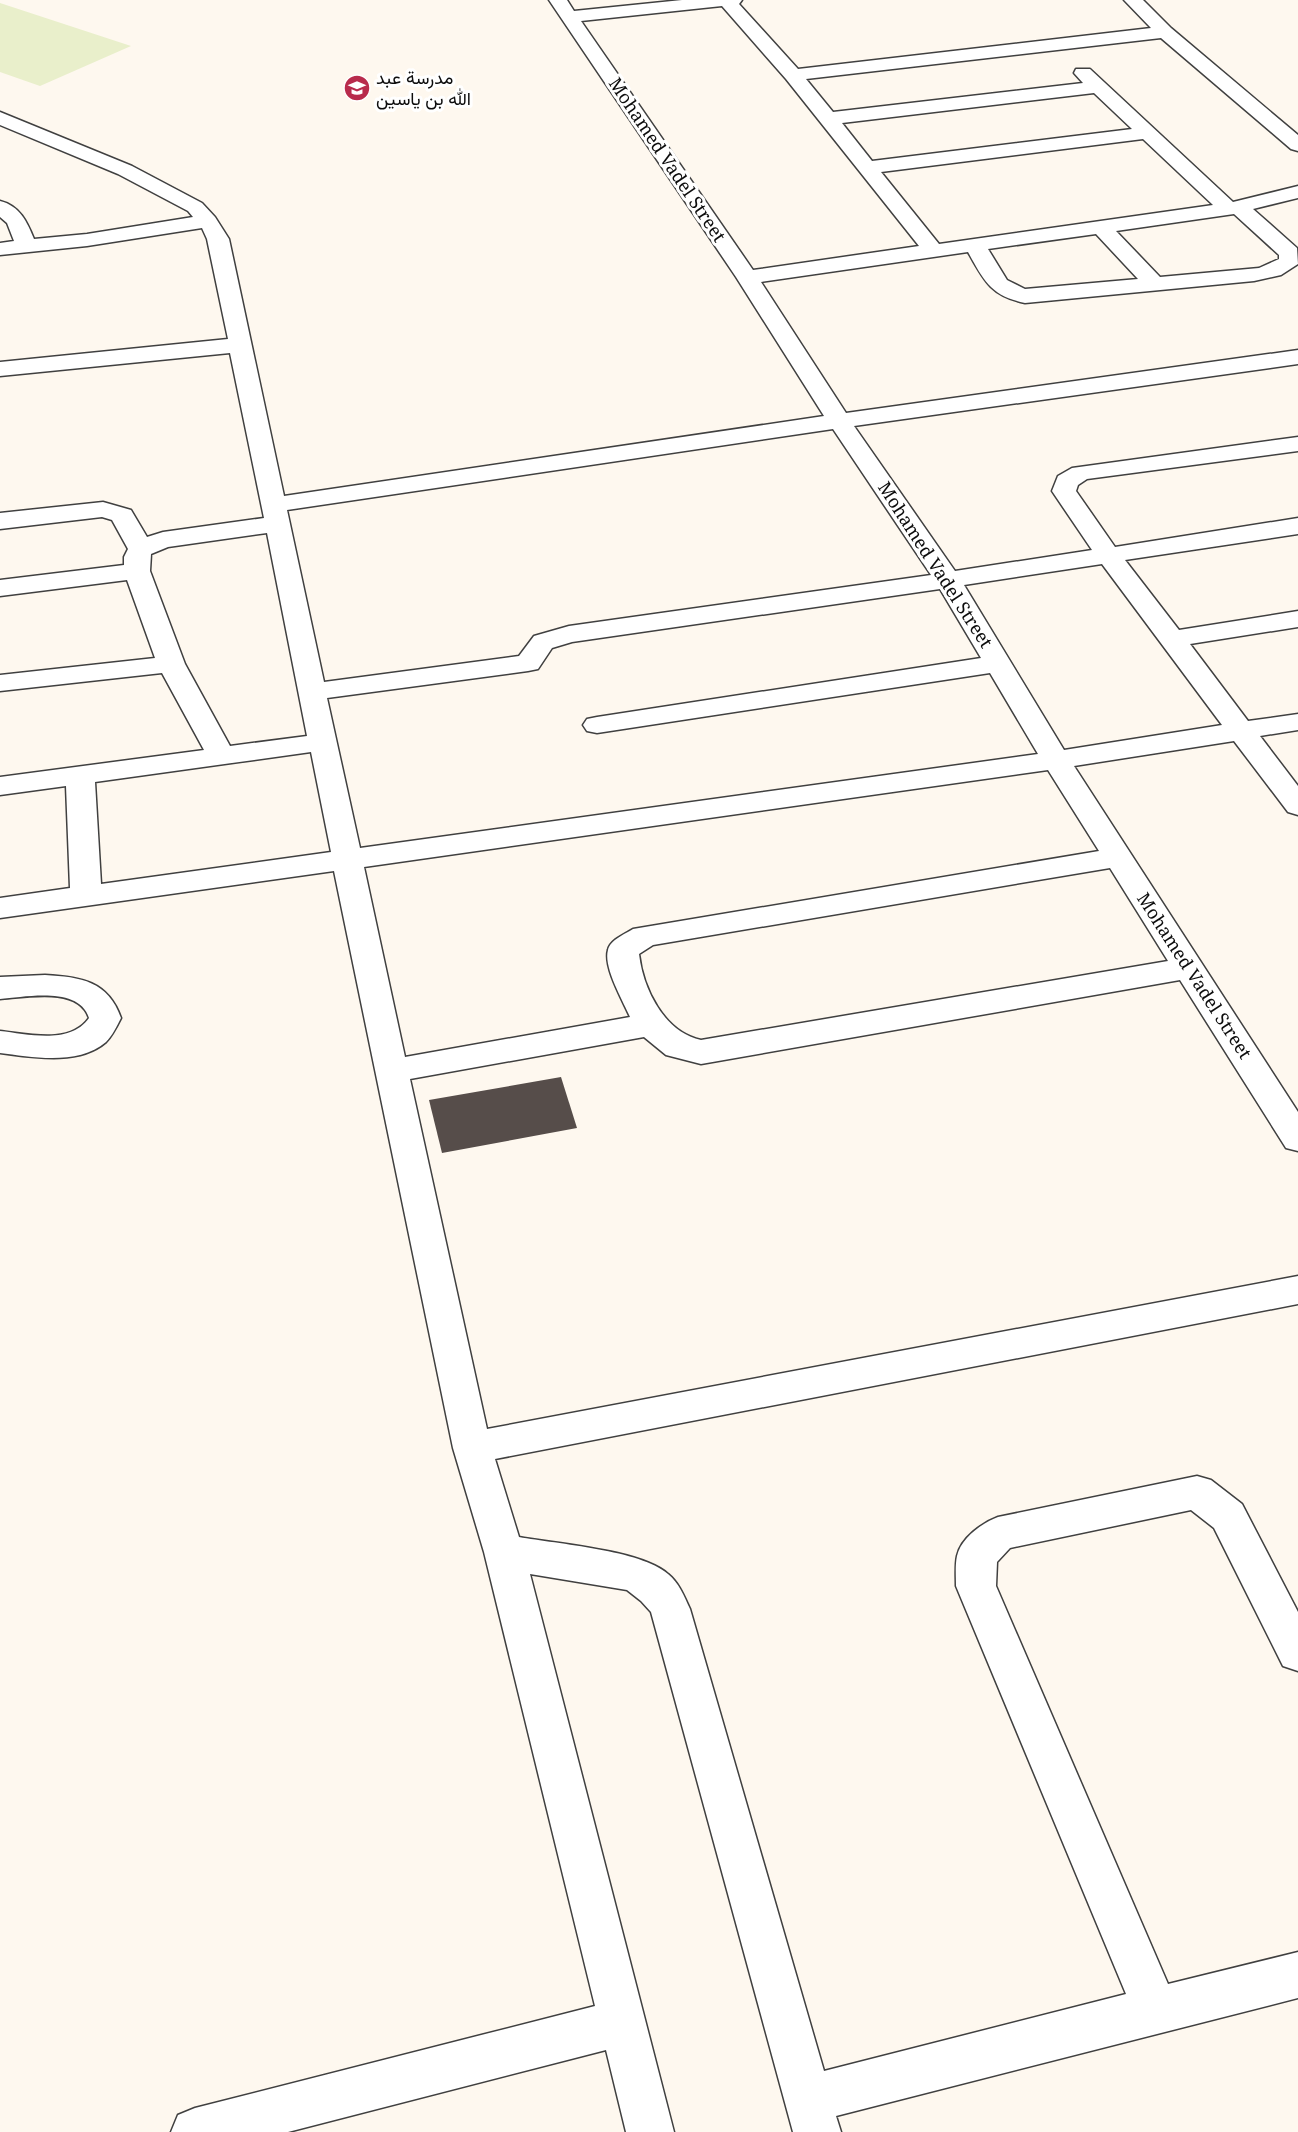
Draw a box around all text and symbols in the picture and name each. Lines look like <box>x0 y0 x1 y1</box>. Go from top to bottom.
place label: مدرسة عبد الله بن ياسين <box>376 65 471 110</box>
street label: Mohamed Vadel Street <box>604 72 732 246</box>
school or university icon: مدرسة عبد الله بن ياسين <box>342 73 372 103</box>
street label: Mohamed Vadel Street <box>873 477 999 652</box>
street label: Mohamed Vadel Street <box>1132 888 1258 1063</box>

